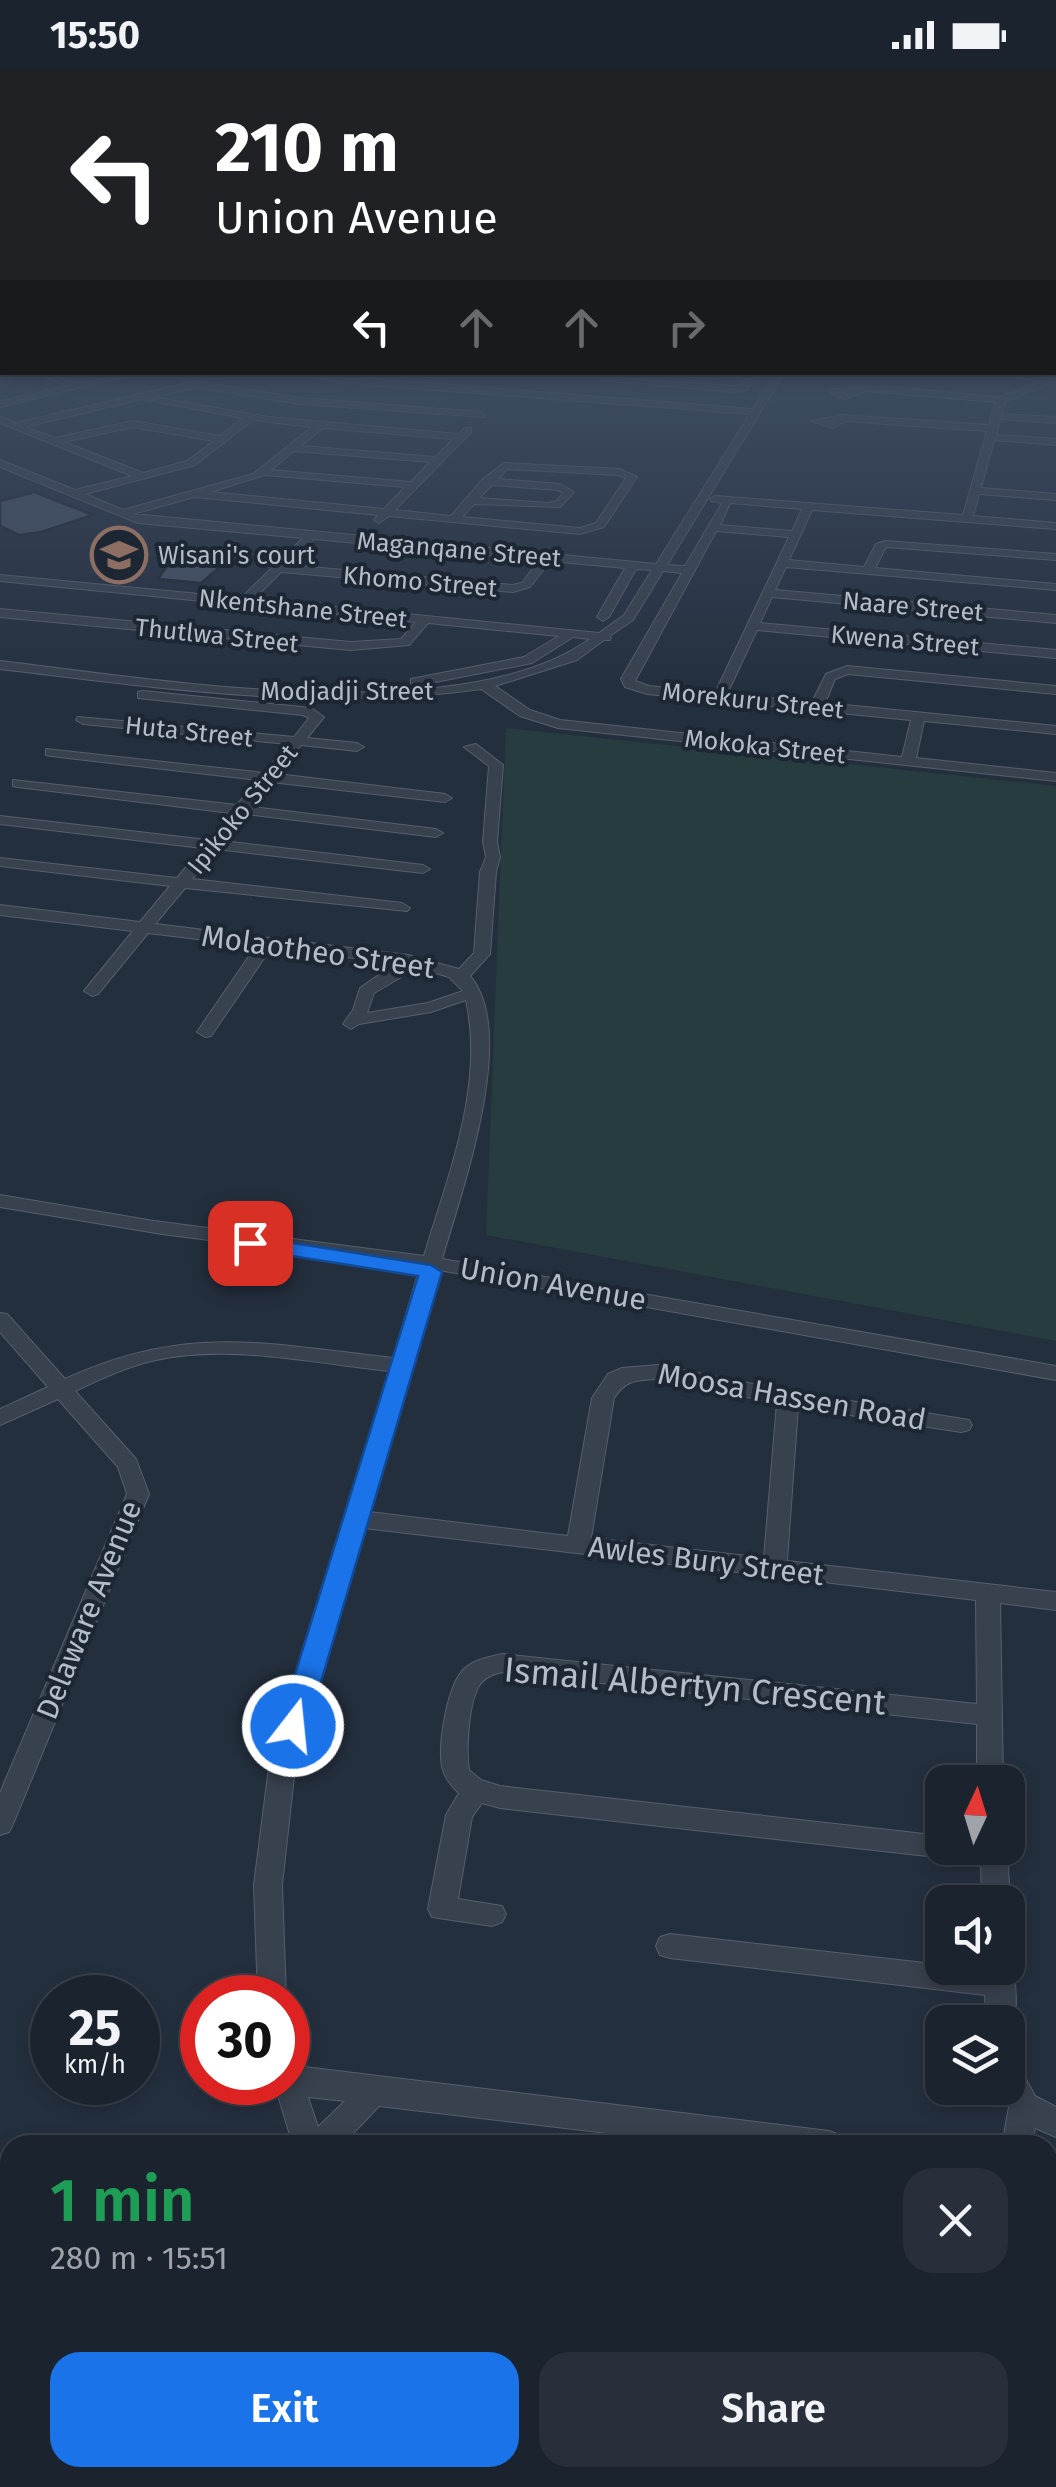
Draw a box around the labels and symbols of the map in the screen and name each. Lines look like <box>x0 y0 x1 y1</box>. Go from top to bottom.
school or university icon: Wisani's court <box>89 525 149 585</box>
street label: Maganqane Street <box>356 526 563 574</box>
place label: Wisani's court <box>158 541 316 571</box>
street label: Khomo Street <box>342 560 499 604</box>
street label: Nkentshane Street <box>197 583 410 635</box>
street label: Naare Street <box>841 586 985 628</box>
street label: Thutlwa Street <box>134 613 301 660</box>
street label: Kwena Street <box>829 620 981 663</box>
street label: Modjadji Street <box>260 677 434 707</box>
street label: Morekuru Street <box>661 677 846 726</box>
street label: Huta Street <box>123 710 255 754</box>
street label: Mokoka Street <box>683 724 848 770</box>
street label: Ipikoko Street <box>181 738 305 880</box>
street label: Molaotheo Street <box>199 918 437 986</box>
pin <box>208 1201 293 1286</box>
street label: Union Avenue <box>457 1250 649 1318</box>
street label: Moosa Hassen Road <box>655 1356 929 1438</box>
street label: Delaware Avenue <box>29 1495 149 1725</box>
street label: Awles Bury Street <box>586 1529 826 1593</box>
street label: Ismail Albertyn Crescent <box>502 1648 888 1724</box>
position arrow <box>241 1674 345 1778</box>
north arrow <box>925 1765 1025 1865</box>
speed limit sign: 30 <box>180 1975 310 2105</box>

